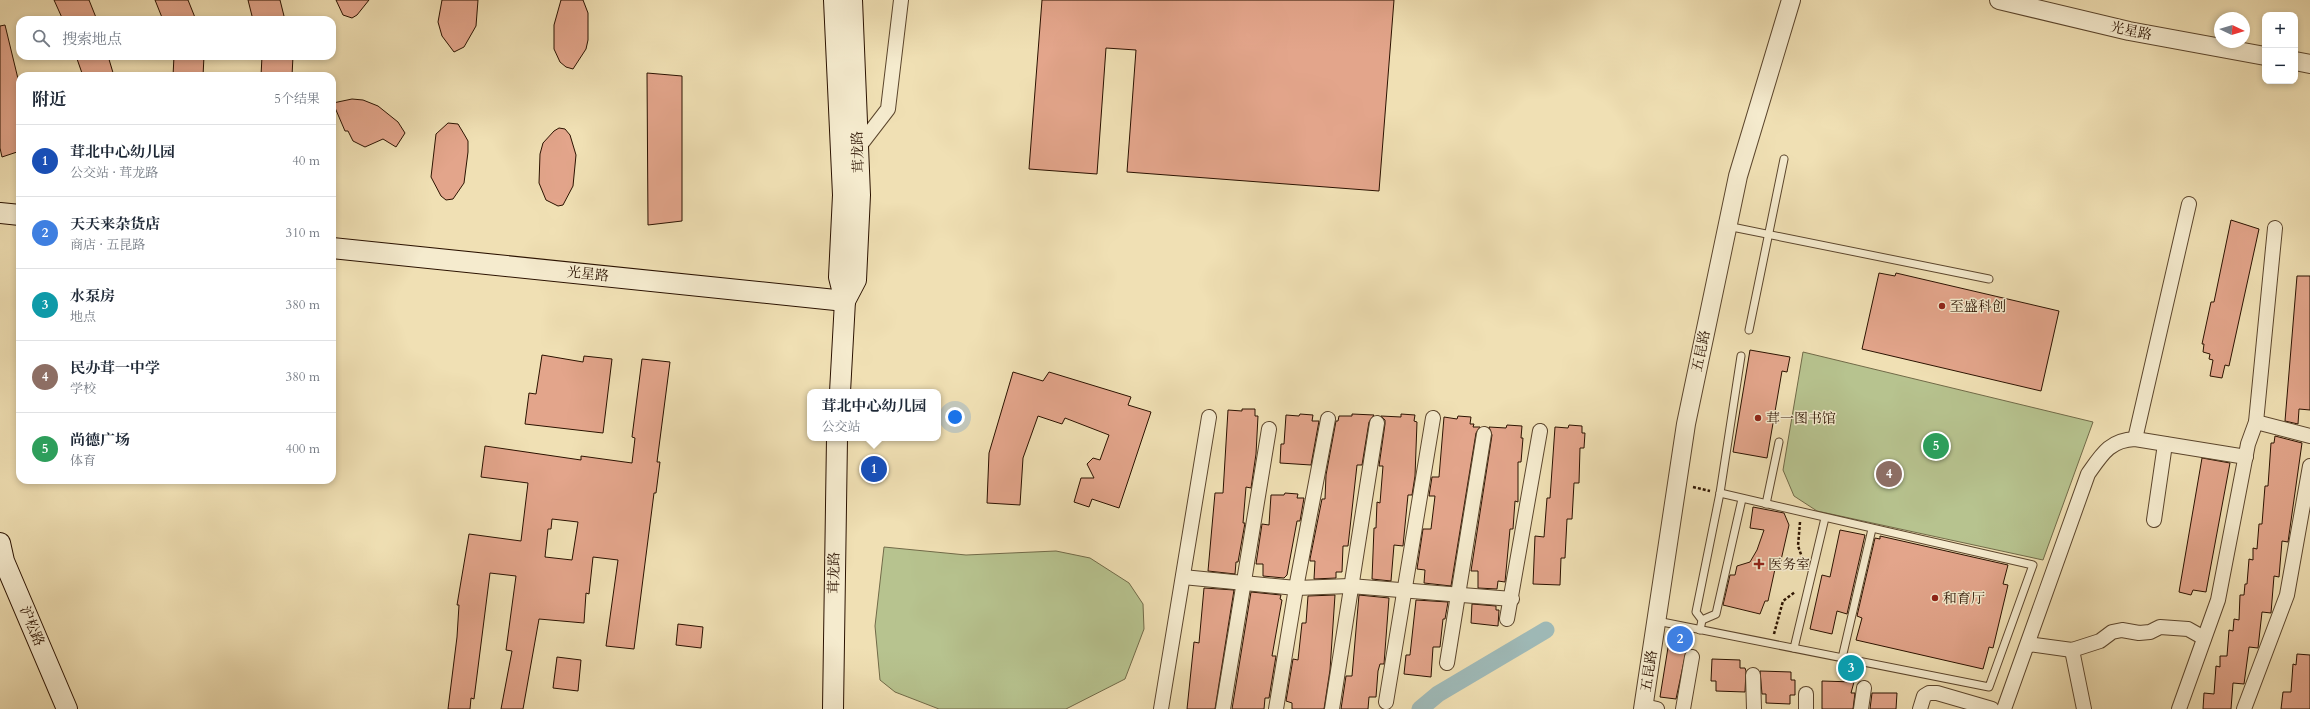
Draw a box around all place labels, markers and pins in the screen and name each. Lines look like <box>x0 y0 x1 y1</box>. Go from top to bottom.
place label: 至盛科创 <box>1950 297 2006 316</box>
marker: 至盛科创 <box>1937 301 1947 311</box>
place label: 茸一图书馆 <box>1766 409 1836 428</box>
marker: 茸一图书馆 <box>1753 413 1763 423</box>
pin: 5 <box>1923 431 1949 461</box>
pin: 1 <box>861 454 887 484</box>
pin: 4 <box>1876 459 1902 489</box>
place label: 医务室 <box>1768 555 1810 574</box>
marker: 医务室 <box>1753 558 1765 570</box>
place label: 和育厅 <box>1943 589 1985 608</box>
marker: 和育厅 <box>1930 593 1940 603</box>
pin: 2 <box>1667 624 1693 654</box>
pin: 3 <box>1838 653 1864 683</box>

